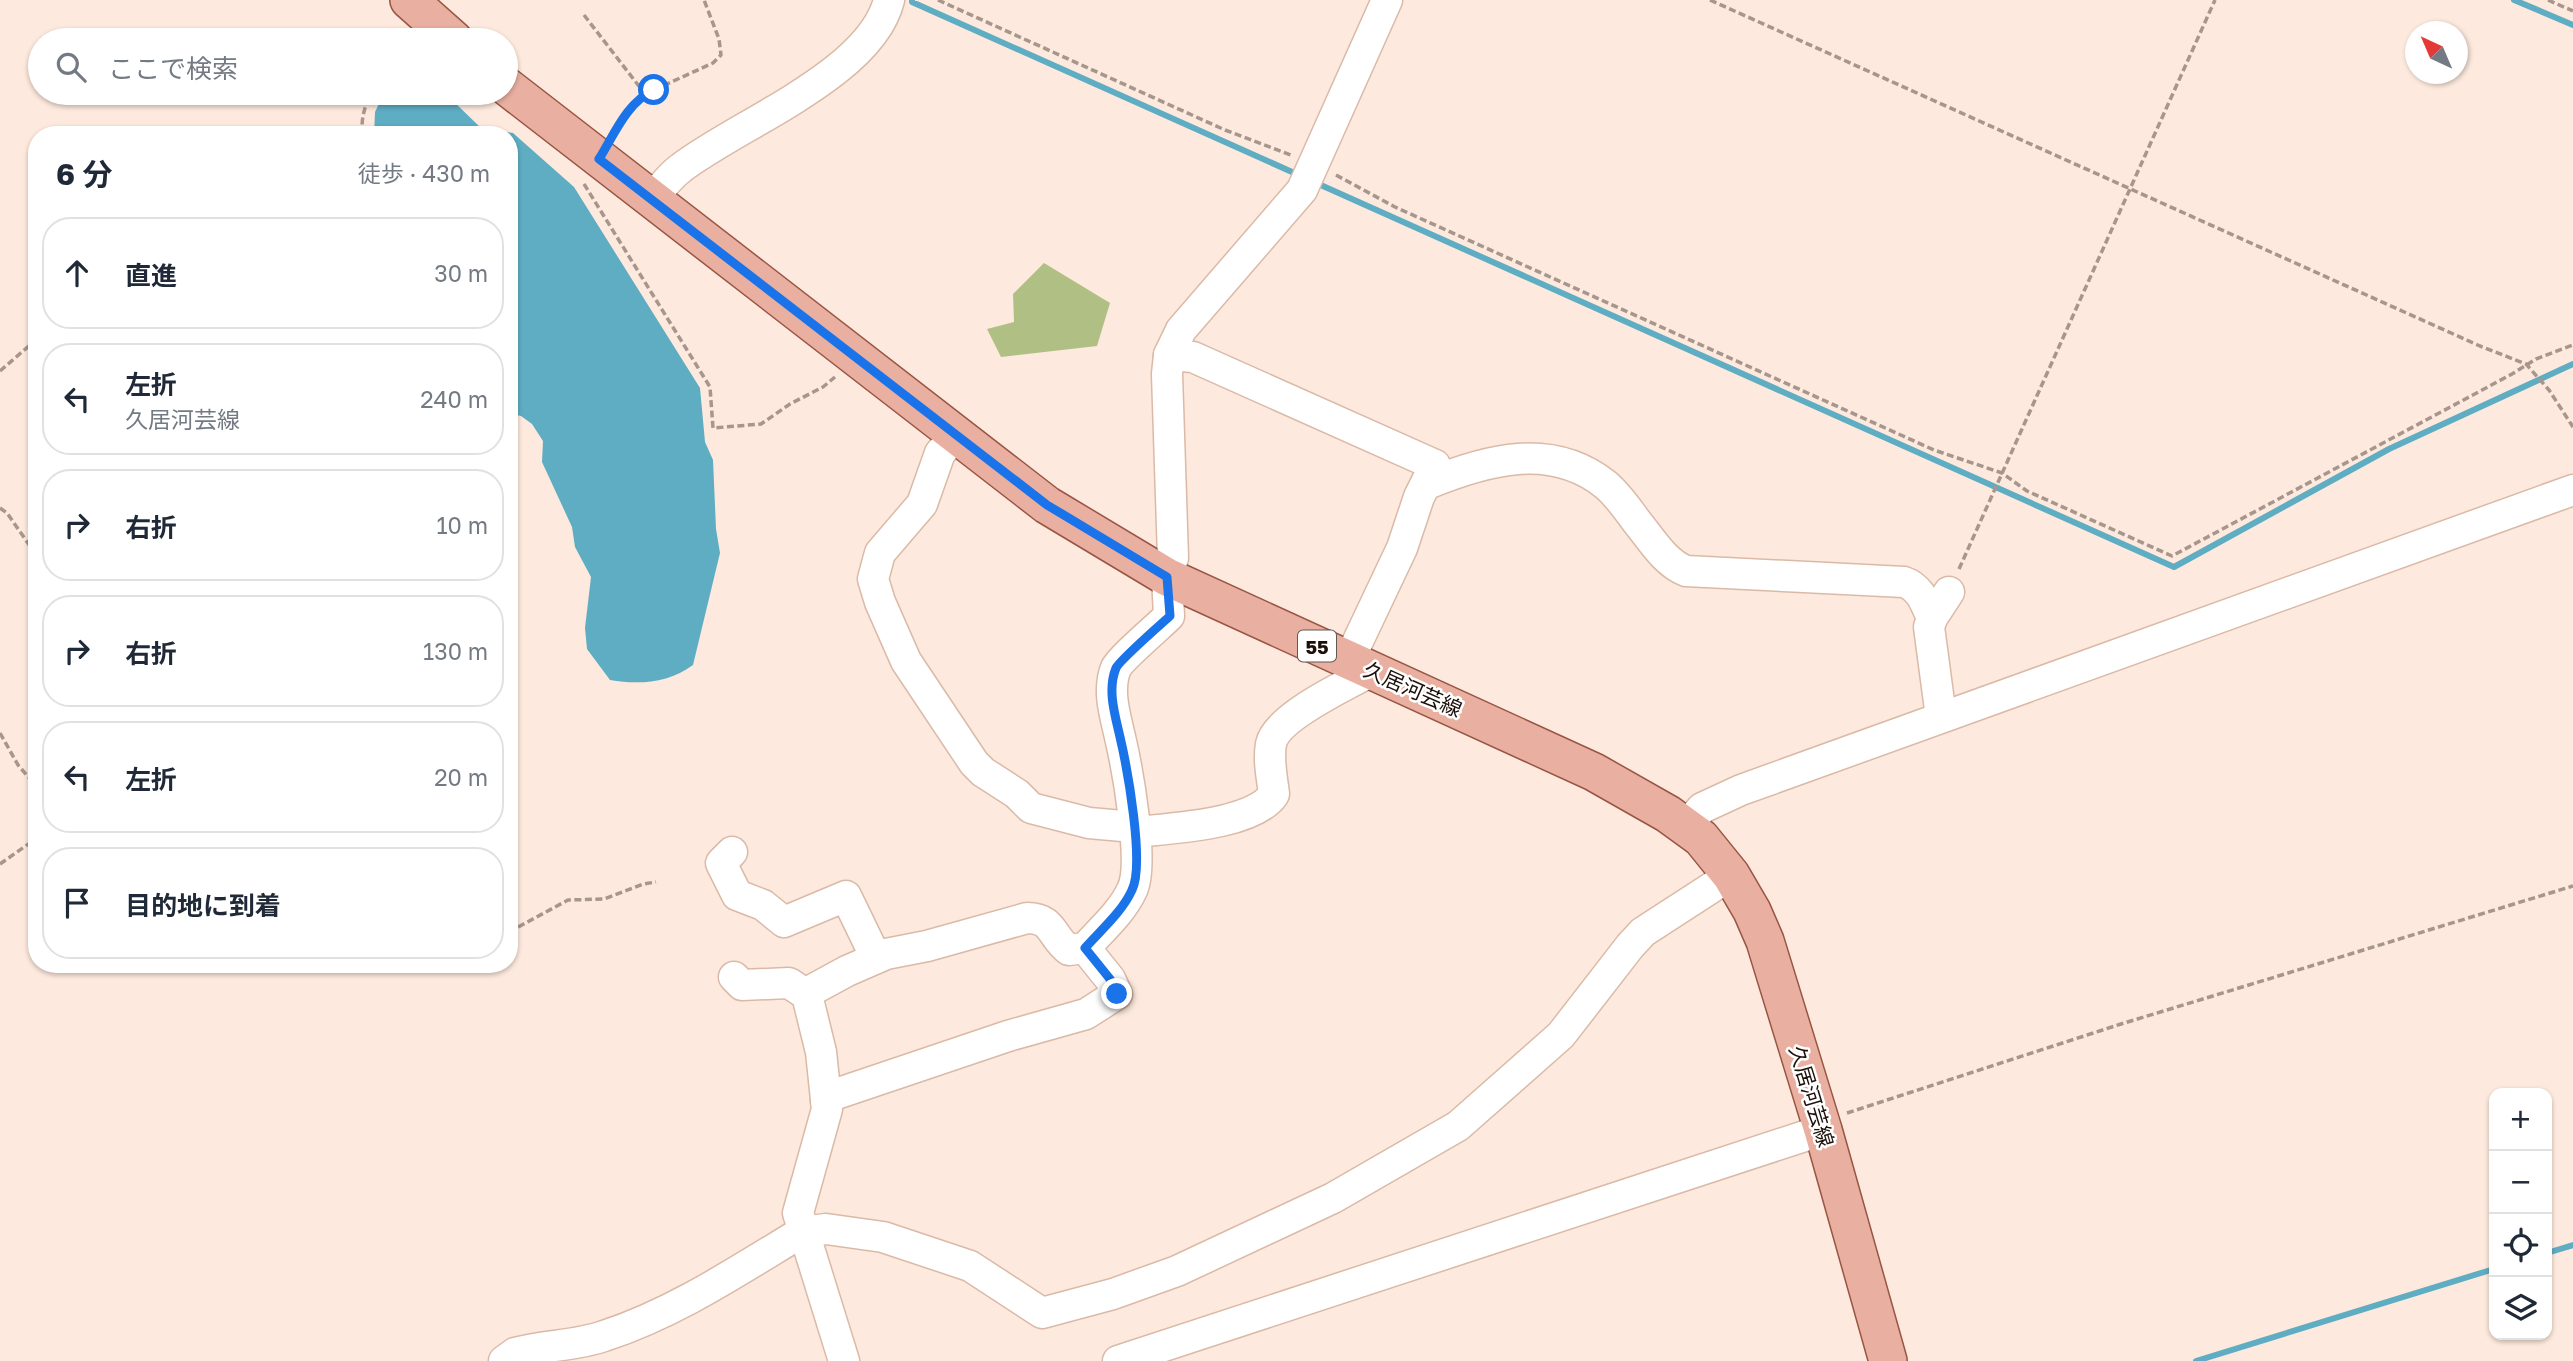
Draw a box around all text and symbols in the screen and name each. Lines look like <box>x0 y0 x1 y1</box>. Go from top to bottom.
north arrow <box>2405 21 2468 84</box>
search box <box>28 28 518 105</box>
icon: search <box>52 48 90 86</box>
text: ここで検索 <box>108 53 238 84</box>
route start <box>638 74 669 105</box>
text: 6 分 <box>56 156 113 192</box>
text: 徒歩 · 430 m <box>358 159 490 187</box>
icon: ahead <box>58 254 96 292</box>
text: 30 m <box>434 259 488 287</box>
text: 直進 <box>125 260 177 291</box>
text: 左折 <box>125 369 177 400</box>
icon: left <box>58 380 96 418</box>
text: 240 m <box>420 385 488 413</box>
text: 久居河芸線 <box>125 405 240 433</box>
icon: right <box>58 506 96 544</box>
text: 10 m <box>436 511 488 539</box>
text: 右折 <box>125 512 177 543</box>
road number: 55 <box>1298 631 1336 662</box>
icon: right <box>58 632 96 670</box>
text: 130 m <box>423 637 488 665</box>
text: 右折 <box>125 638 177 669</box>
street label: 久居河芸線 <box>1360 656 1466 722</box>
icon: left <box>58 758 96 796</box>
text: 20 m <box>434 763 488 791</box>
text: 左折 <box>125 764 177 795</box>
icon: arrive <box>58 884 96 922</box>
text: 目的地に到着 <box>125 890 281 921</box>
route end <box>1101 978 1132 1009</box>
street label: 久居河芸線 <box>1784 1042 1840 1150</box>
map controls <box>2489 1088 2552 1340</box>
button: + <box>2489 1088 2552 1151</box>
button: − <box>2489 1151 2552 1214</box>
button: locate <box>2489 1214 2552 1277</box>
button: layers <box>2489 1277 2552 1340</box>

